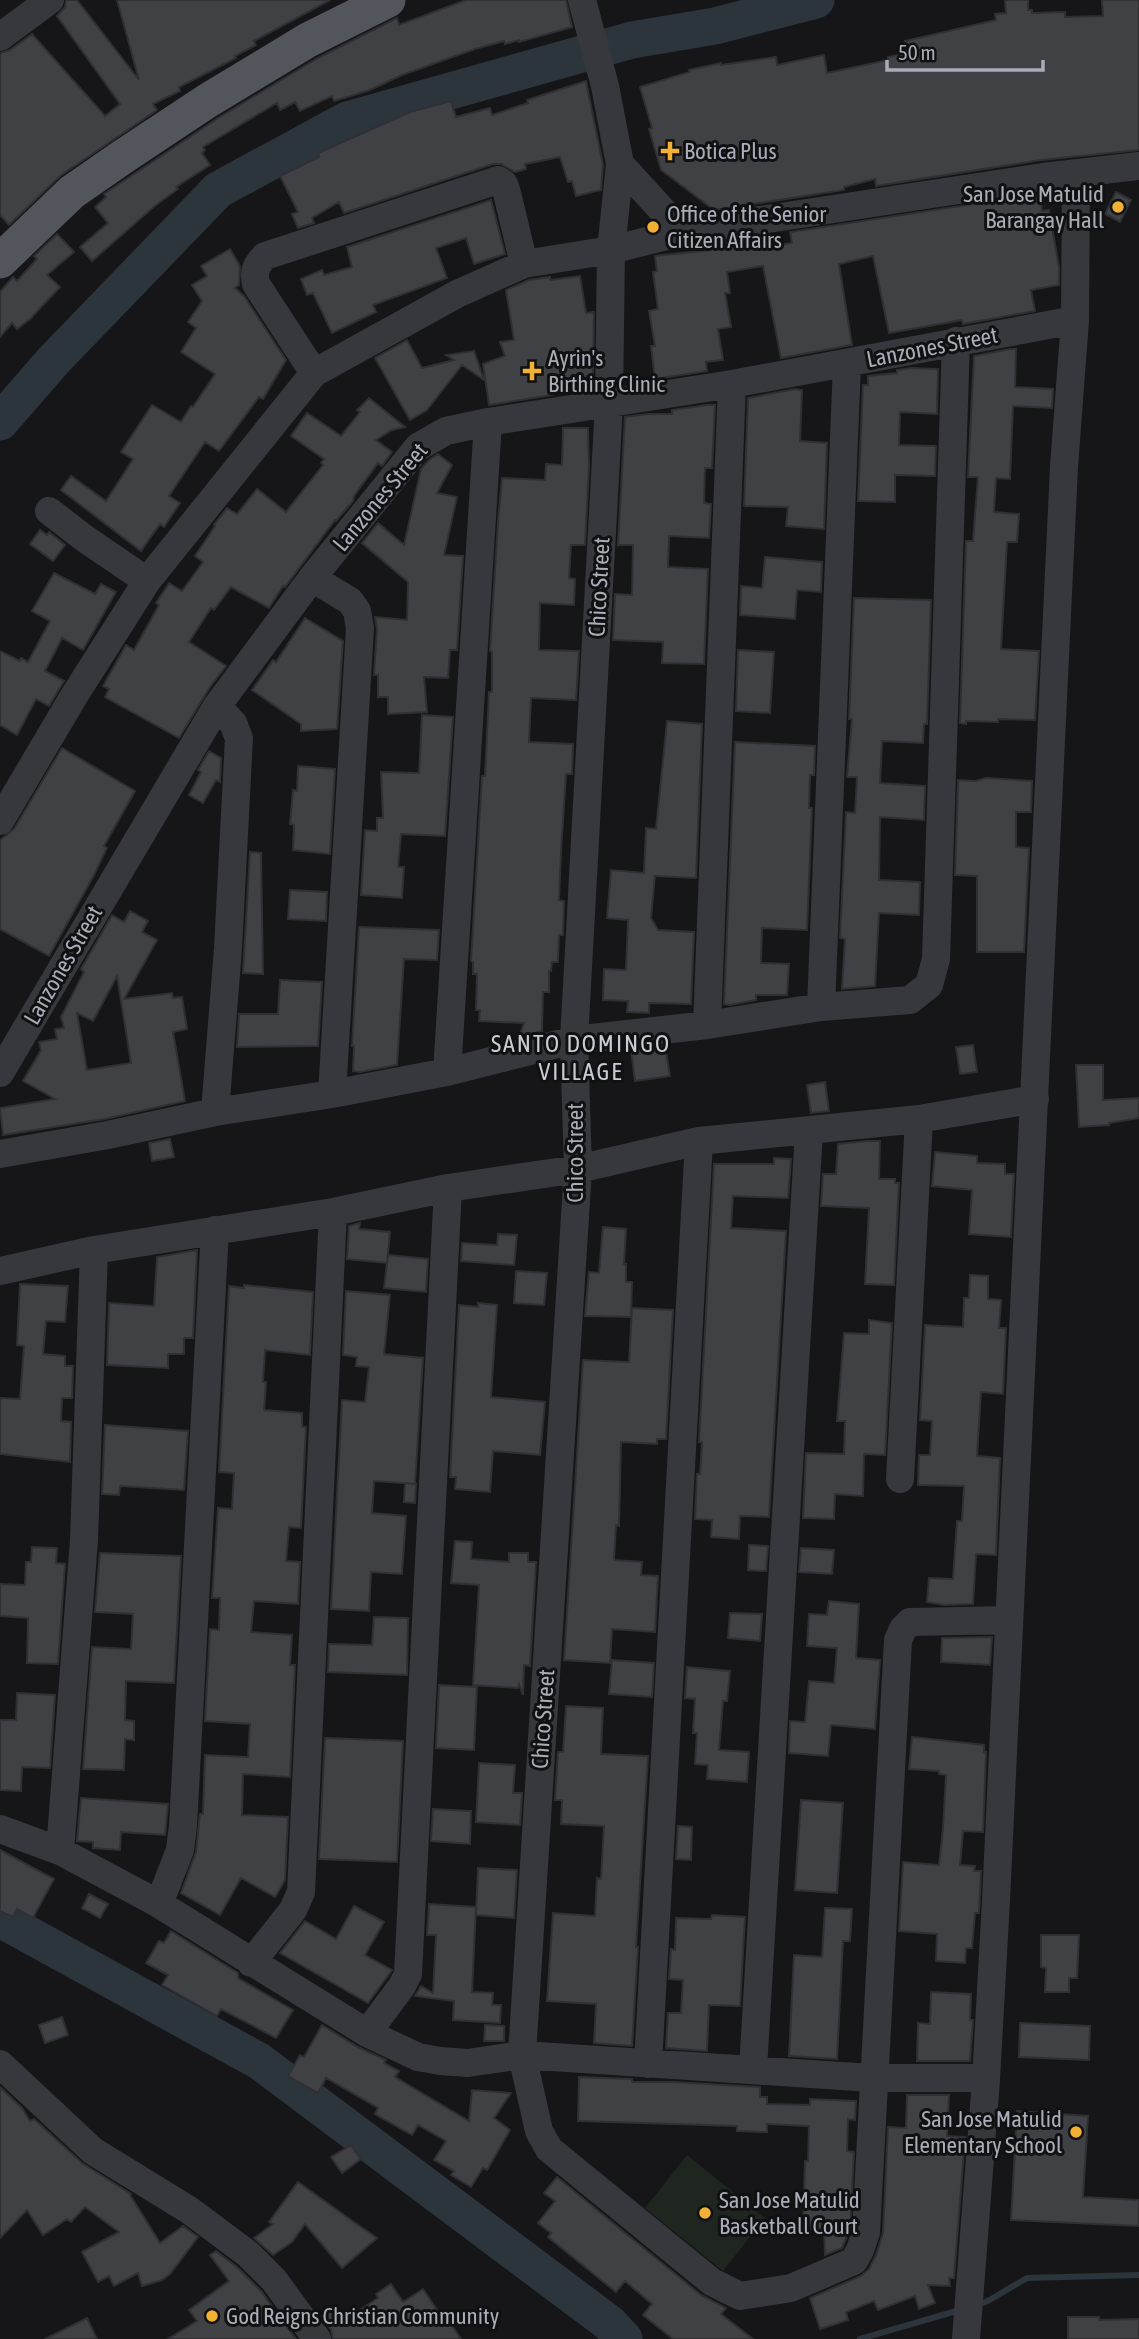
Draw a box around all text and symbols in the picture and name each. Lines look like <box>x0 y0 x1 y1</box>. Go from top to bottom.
scale bar <box>887 28 1043 72</box>
text: 50 m <box>898 40 936 64</box>
place label: Botica Plus <box>684 138 777 164</box>
marker: Botica Plus <box>662 143 678 159</box>
place label: San Jose Matulid Barangay Hall <box>963 181 1104 233</box>
marker: San Jose Matulid Barangay Hall <box>1110 199 1126 215</box>
place label: Office of the Senior Citizen Affairs <box>667 201 827 253</box>
marker: Office of the Senior Citizen Affairs <box>645 219 661 235</box>
street label: Lanzones Street <box>864 322 1000 372</box>
place label: Ayrin's Birthing Clinic <box>548 345 665 397</box>
marker: Ayrin's Birthing Clinic <box>522 361 542 381</box>
street label: Lanzones Street <box>327 438 433 556</box>
street label: Chico Street <box>583 537 615 637</box>
street label: Lanzones Street <box>19 901 107 1029</box>
district label: SANTO DOMINGO VILLAGE <box>491 1030 671 1085</box>
street label: Chico Street <box>562 1103 588 1203</box>
street label: Chico Street <box>527 1668 559 1770</box>
place label: San Jose Matulid Elementary School <box>904 2106 1062 2158</box>
marker: San Jose Matulid Elementary School <box>1068 2124 1084 2140</box>
place label: San Jose Matulid Basketball Court <box>719 2187 860 2239</box>
marker: San Jose Matulid Basketball Court <box>697 2205 713 2221</box>
place label: God Reigns Christian Community <box>226 2303 499 2329</box>
marker: God Reigns Christian Community <box>204 2308 220 2324</box>

